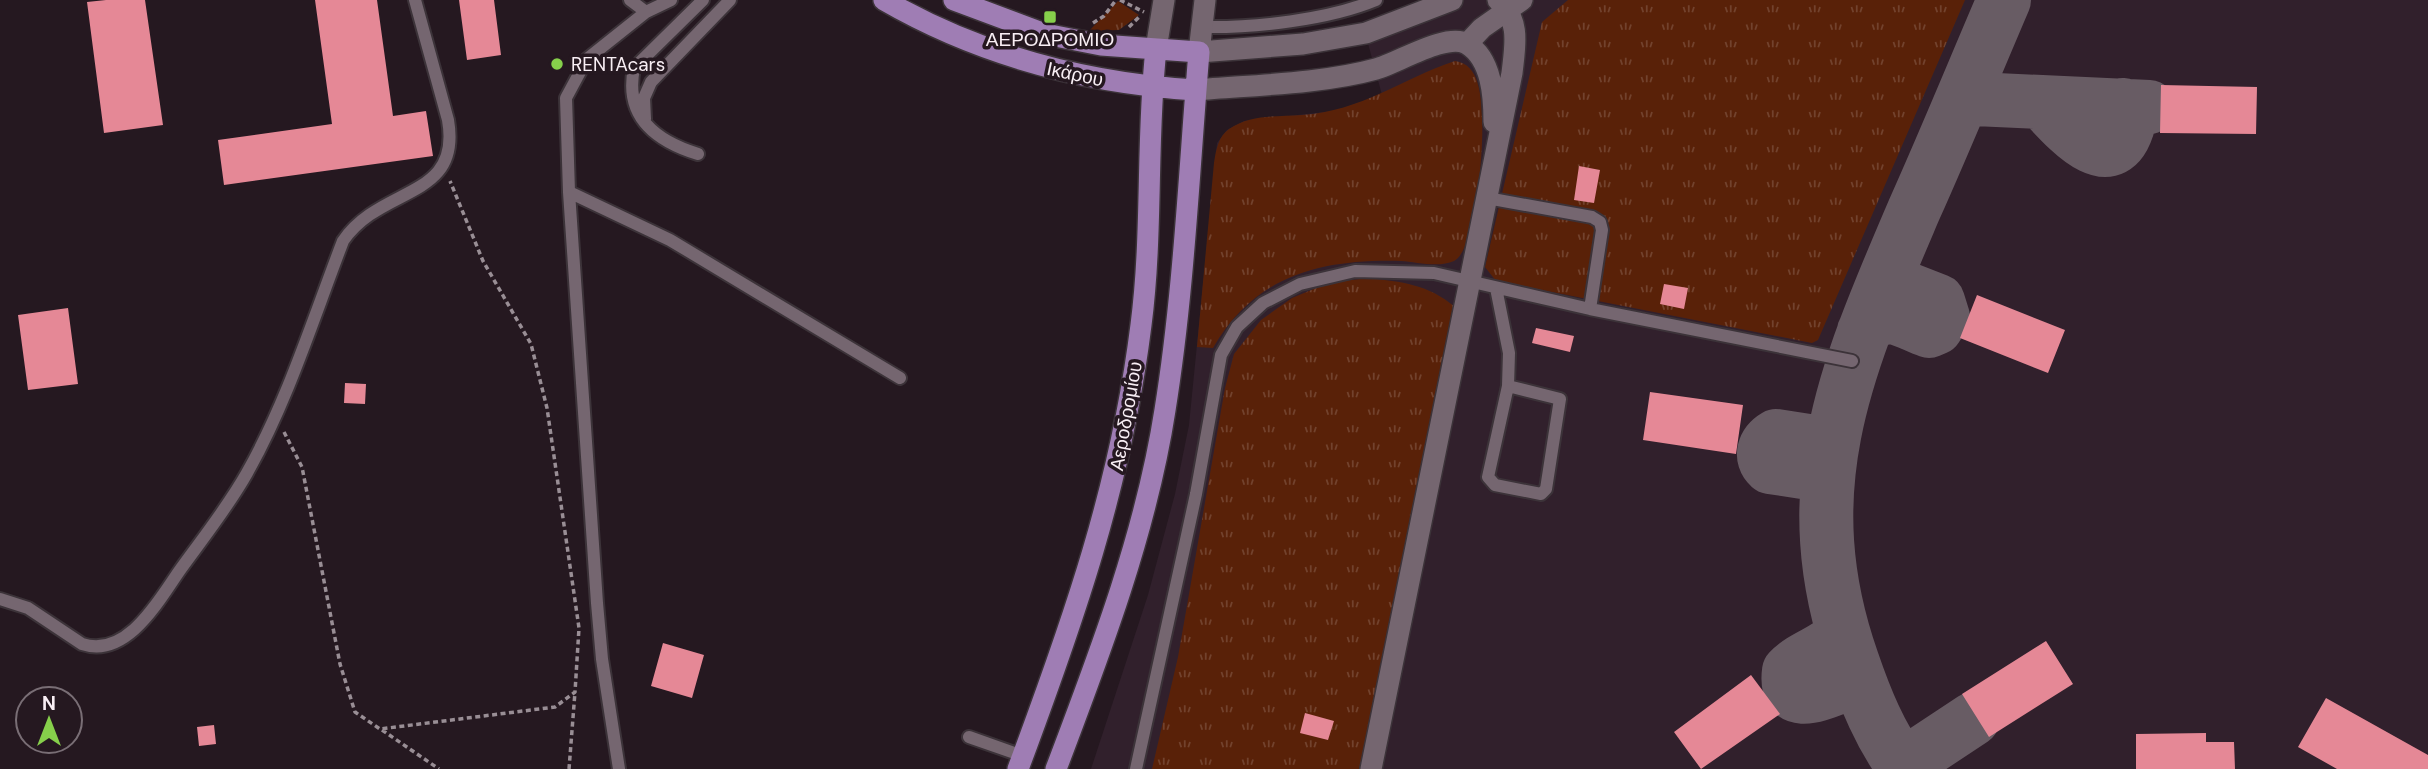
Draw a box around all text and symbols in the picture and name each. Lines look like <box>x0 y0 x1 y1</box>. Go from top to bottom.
marker: ΑΕΡΟΔΡΟΜΙΟ <box>1042 9 1058 25</box>
place label: ΑΕΡΟΔΡΟΜΙΟ <box>986 27 1114 52</box>
place label: RENTAcars <box>571 52 665 77</box>
marker: RENTAcars <box>549 56 565 72</box>
street label: Ικάρου <box>1044 56 1106 92</box>
street label: Αεροδρομίου <box>1104 359 1148 473</box>
north arrow <box>14 685 84 755</box>
text: N <box>42 691 56 716</box>

